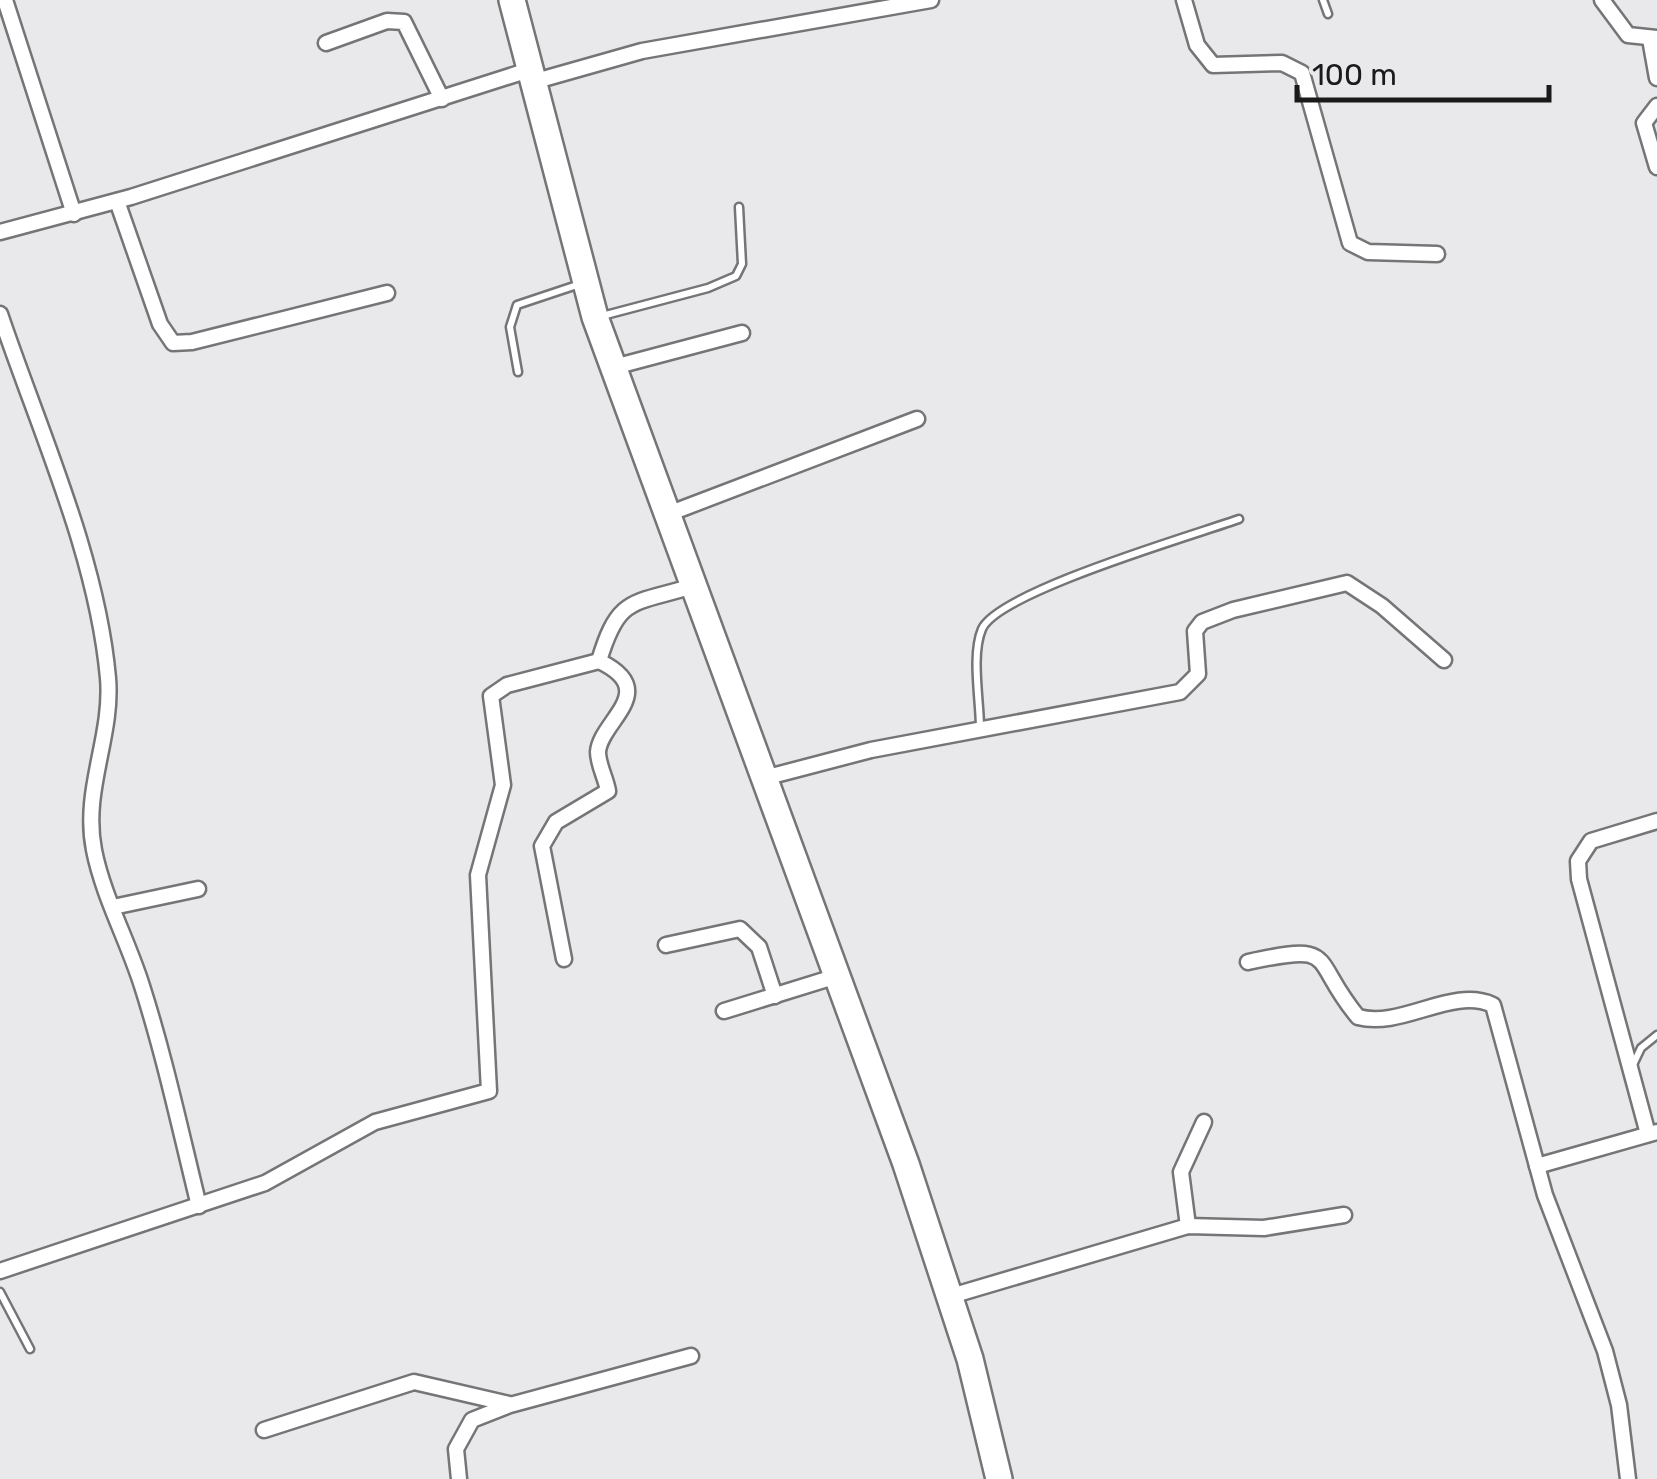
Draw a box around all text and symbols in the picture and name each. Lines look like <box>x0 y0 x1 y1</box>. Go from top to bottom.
scale bar <box>1297 40 1550 102</box>
text: 100 m <box>1312 57 1397 93</box>

